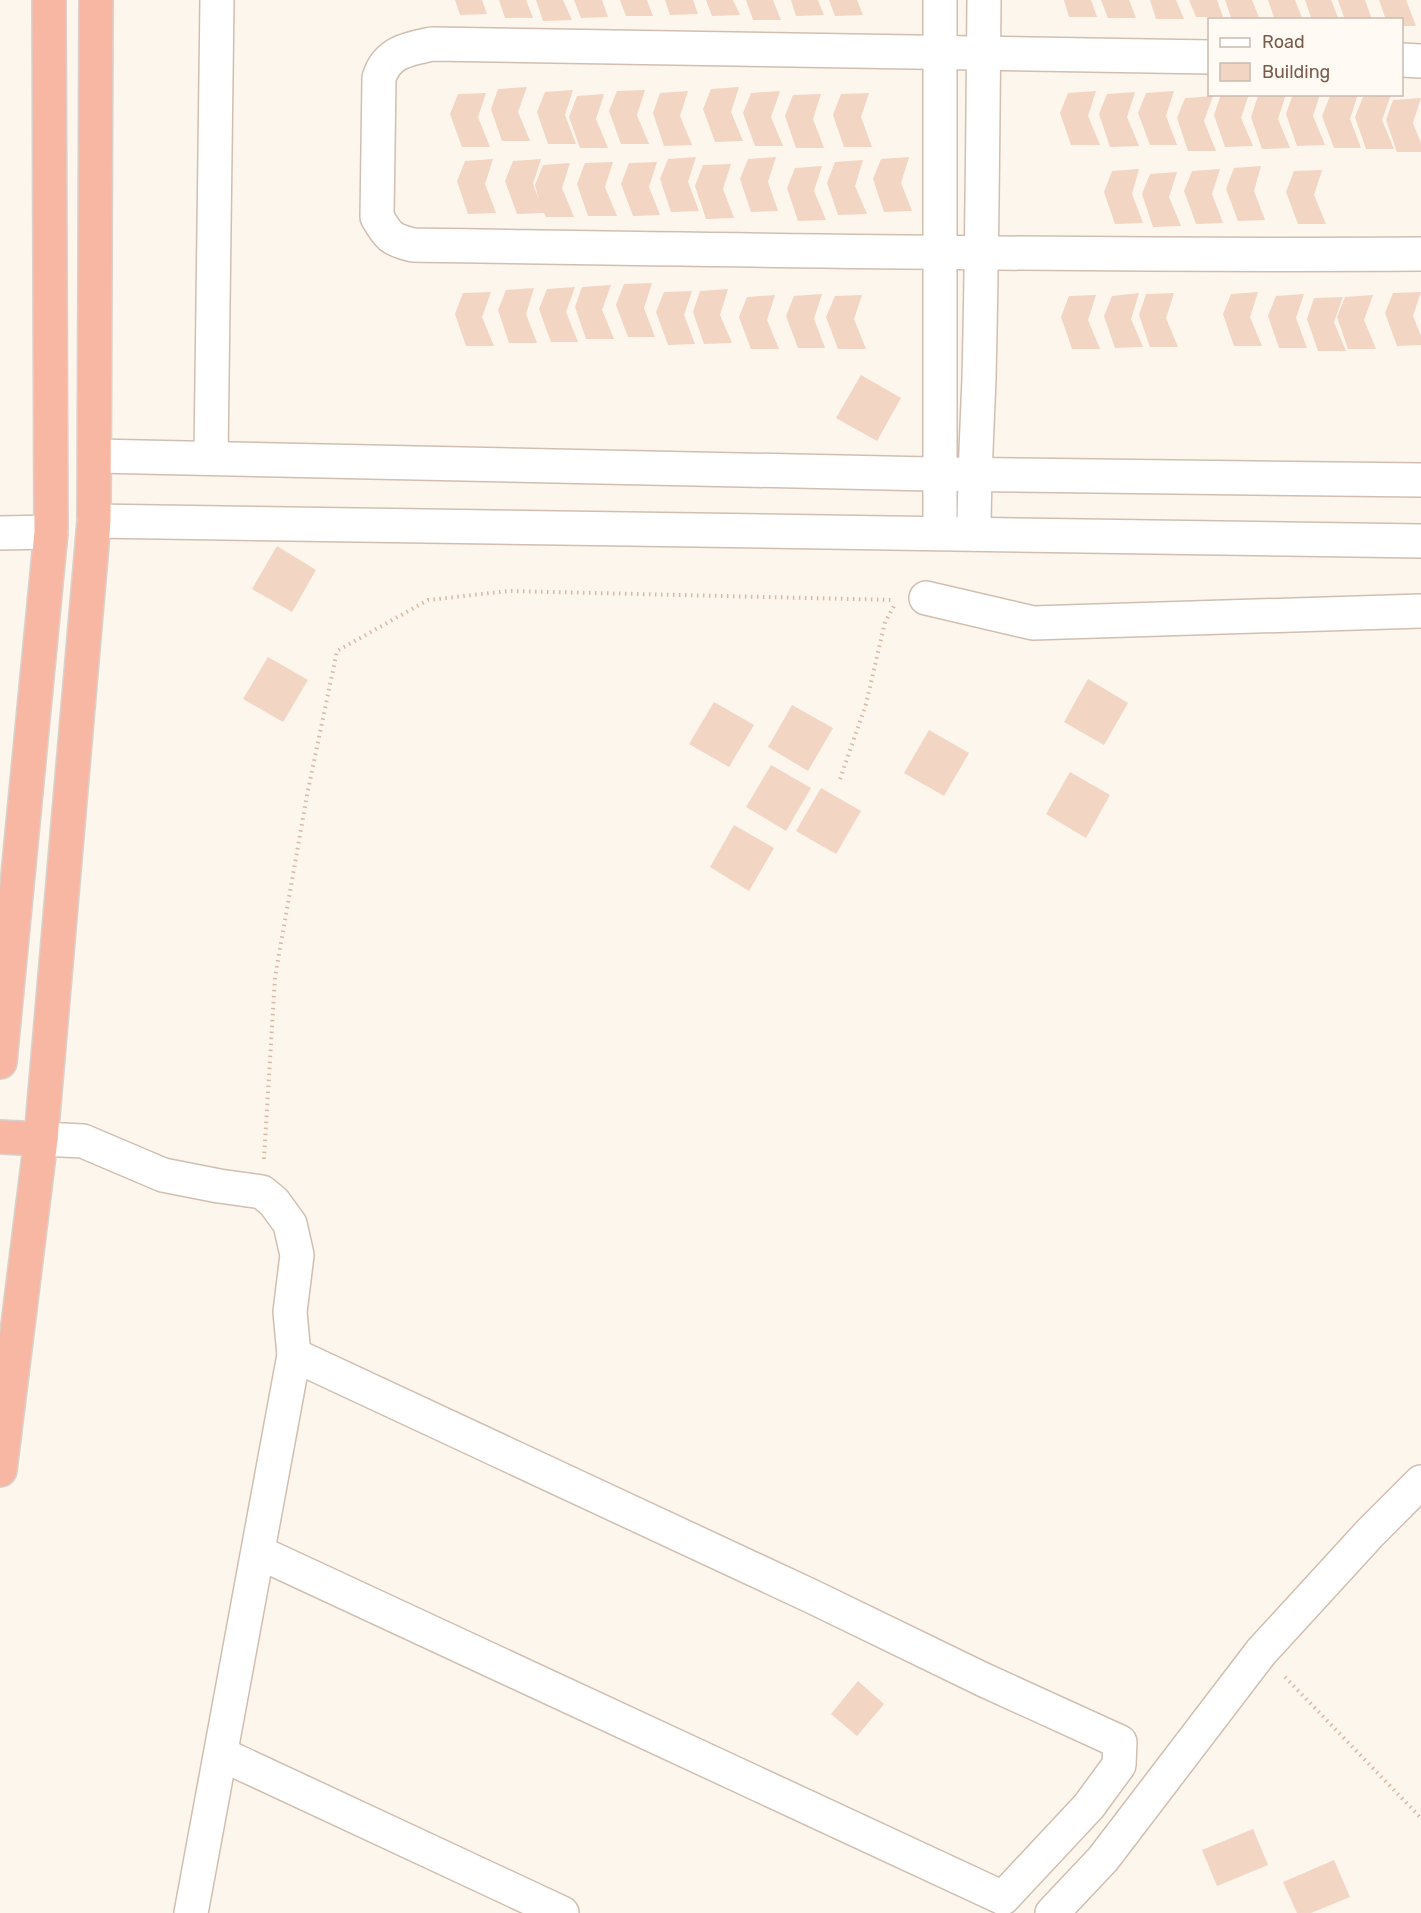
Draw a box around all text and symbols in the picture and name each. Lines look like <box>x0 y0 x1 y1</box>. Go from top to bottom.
legend <box>1208 18 1403 96</box>
text: Road <box>1262 31 1305 53</box>
text: Building <box>1262 61 1330 83</box>

